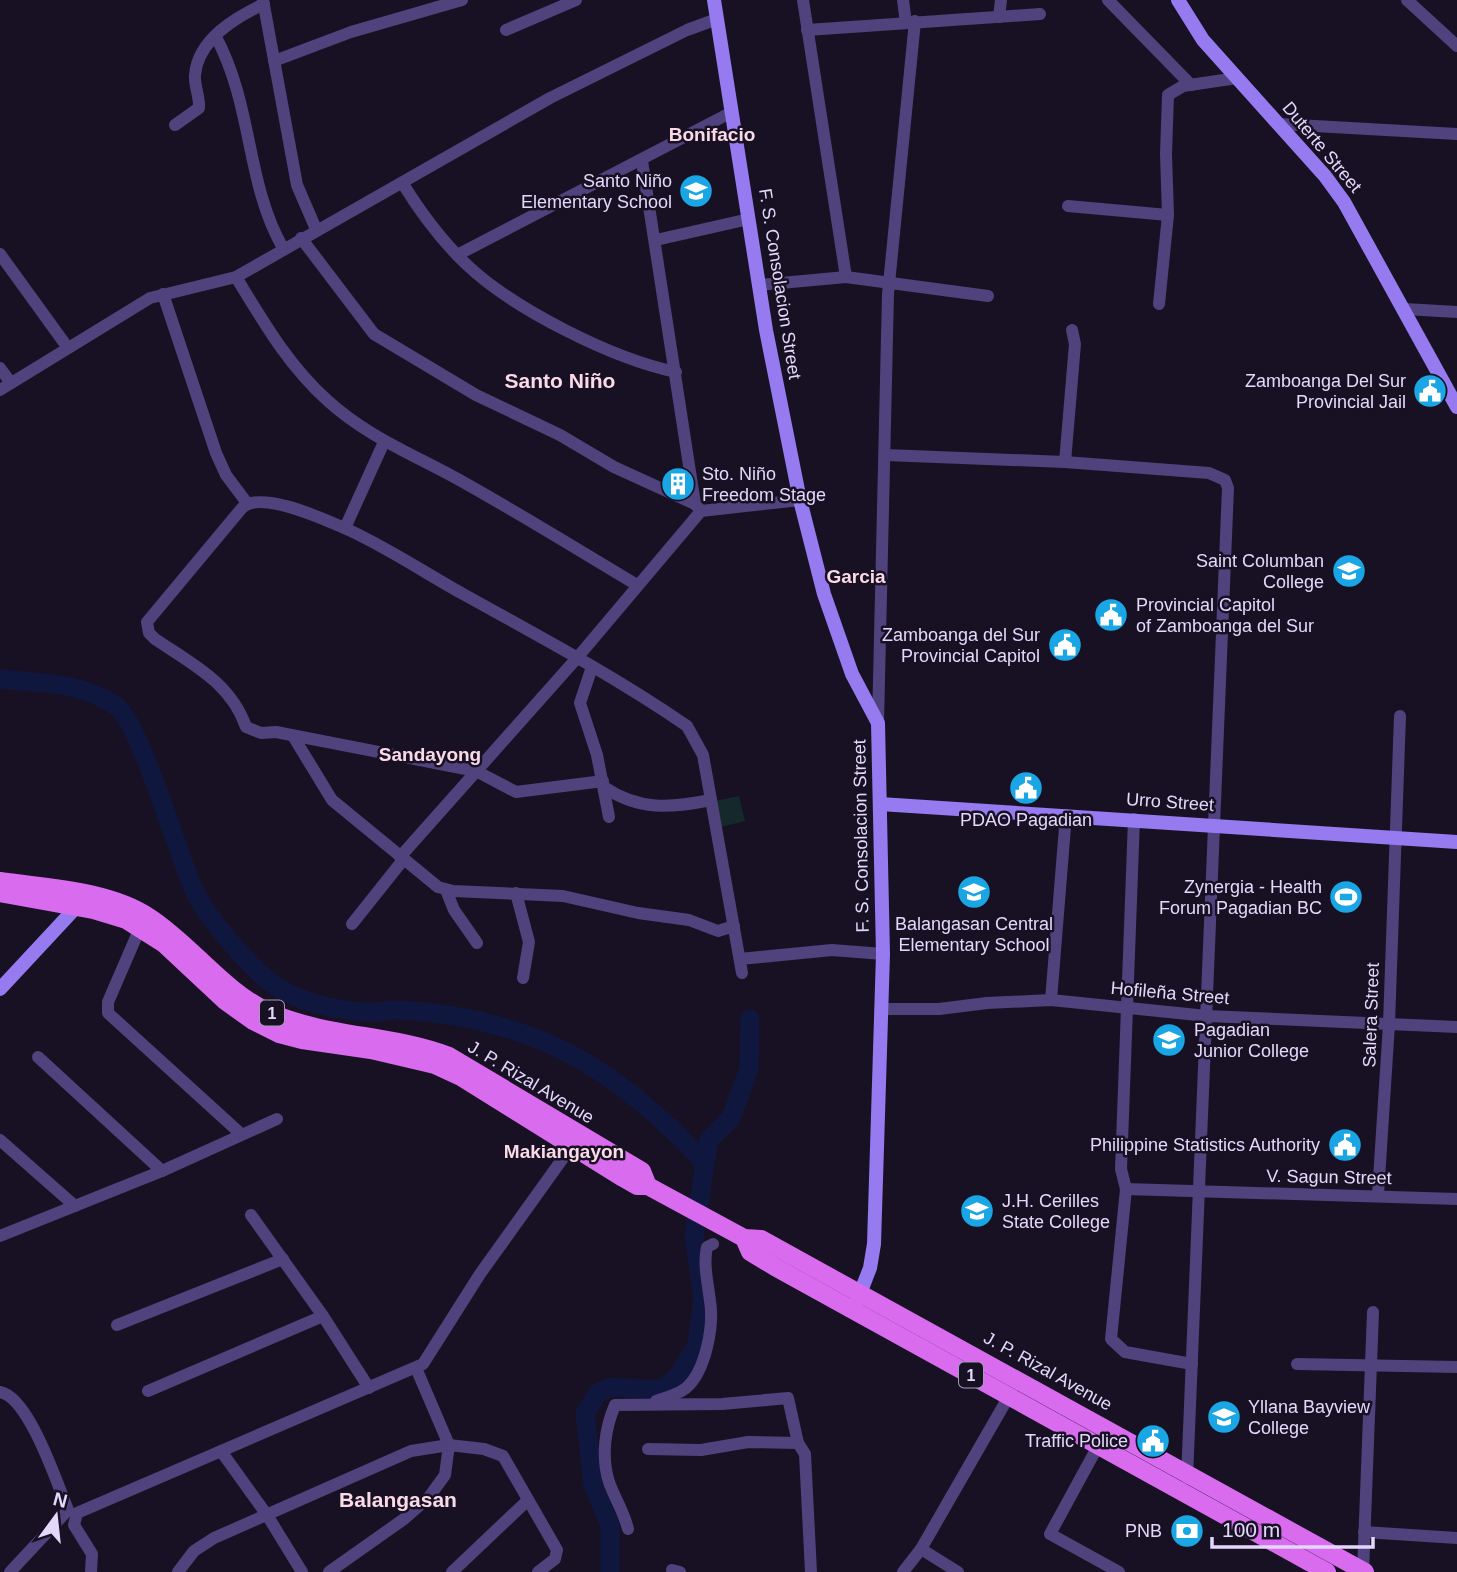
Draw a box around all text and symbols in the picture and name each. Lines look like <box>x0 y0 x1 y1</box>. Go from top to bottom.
street label: Duterte Street <box>1278 98 1366 196</box>
district label: Bonifacio <box>669 124 755 145</box>
place label: Santo Niño Elementary School <box>521 171 672 212</box>
school or university icon: Santo Niño Elementary School <box>677 172 715 210</box>
street label: F. S. Consolacion Street <box>755 187 805 381</box>
district label: Santo Niño <box>505 369 615 392</box>
place label: Zamboanga Del Sur Provincial Jail <box>1245 371 1406 412</box>
public building icon: Zamboanga Del Sur Provincial Jail <box>1411 372 1449 410</box>
place label: Sto. Niño Freedom Stage <box>702 464 826 505</box>
building icon: Sto. Niño Freedom Stage <box>659 465 697 503</box>
place label: Saint Columban College <box>1196 551 1324 592</box>
school or university icon: Saint Columban College <box>1330 552 1368 590</box>
district label: Garcia <box>826 566 886 587</box>
place label: Provincial Capitol of Zamboanga del Sur <box>1136 595 1314 636</box>
public building icon: Provincial Capitol of Zamboanga del Sur <box>1092 596 1130 634</box>
place label: Zamboanga del Sur Provincial Capitol <box>882 625 1040 666</box>
public building icon: Zamboanga del Sur Provincial Capitol <box>1046 626 1084 664</box>
street label: F. S. Consolacion Street <box>849 739 873 933</box>
district label: Sandayong <box>379 744 481 765</box>
public building icon: PDAO Pagadian <box>1007 769 1045 807</box>
street label: Urro Street <box>1125 789 1215 815</box>
place label: PDAO Pagadian <box>960 810 1092 830</box>
school or university icon: Balangasan Central Elementary School <box>955 873 993 911</box>
place label: Zynergia - Health Forum Pagadian BC <box>1159 877 1322 918</box>
sports icon: Zynergia - Health Forum Pagadian BC <box>1327 878 1365 916</box>
place label: Balangasan Central Elementary School <box>895 914 1053 955</box>
street label: Salera Street <box>1359 962 1383 1068</box>
street label: Hofileña Street <box>1110 978 1230 1008</box>
road number: 1 <box>260 1001 284 1026</box>
place label: Pagadian Junior College <box>1194 1020 1309 1061</box>
school or university icon: Pagadian Junior College <box>1150 1021 1188 1059</box>
street label: J. P. Rizal Avenue <box>464 1036 598 1128</box>
public building icon: Philippine Statistics Authority <box>1326 1126 1364 1164</box>
place label: Philippine Statistics Authority <box>1090 1135 1320 1155</box>
district label: Makiangayon <box>504 1141 624 1162</box>
street label: V. Sagun Street <box>1266 1166 1392 1188</box>
place label: J.H. Cerilles State College <box>1002 1191 1110 1232</box>
school or university icon: J.H. Cerilles State College <box>958 1192 996 1230</box>
street label: J. P. Rizal Avenue <box>980 1327 1116 1415</box>
road number: 1 <box>959 1362 983 1387</box>
place label: Yllana Bayview College <box>1248 1397 1371 1438</box>
school or university icon: Yllana Bayview College <box>1205 1398 1243 1436</box>
public building icon: Traffic Police <box>1134 1422 1172 1460</box>
place label: Traffic Police <box>1025 1431 1128 1451</box>
north arrow <box>21 1481 91 1551</box>
text: N <box>51 1488 70 1512</box>
district label: Balangasan <box>339 1488 457 1511</box>
scale bar <box>1212 1506 1373 1550</box>
bank icon: PNB <box>1168 1512 1206 1550</box>
text: 100 m <box>1222 1518 1280 1541</box>
place label: PNB <box>1125 1521 1162 1541</box>

